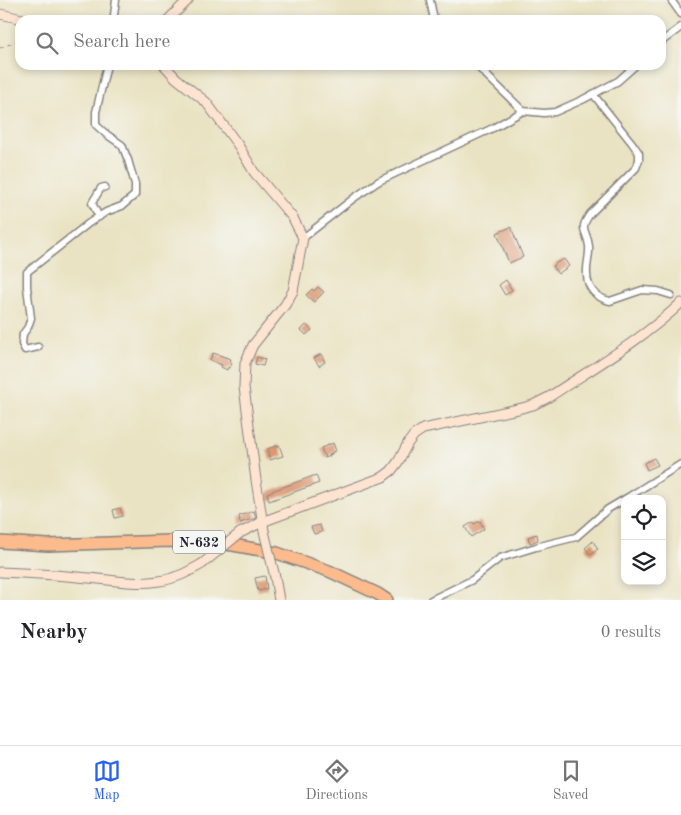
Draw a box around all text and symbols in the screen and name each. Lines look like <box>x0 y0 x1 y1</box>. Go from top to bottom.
search box <box>15 15 666 70</box>
icon: search <box>33 29 61 57</box>
text: Search here <box>73 33 170 52</box>
map controls <box>621 495 666 585</box>
button: locate <box>621 495 666 540</box>
road number: N-632 <box>173 530 225 554</box>
button: layers <box>621 540 666 585</box>
text: Nearby <box>20 622 88 643</box>
text: 0 results <box>601 625 661 641</box>
tab: Map <box>93 757 121 804</box>
tab: Directions <box>306 757 368 804</box>
tab: Saved <box>553 757 588 804</box>

